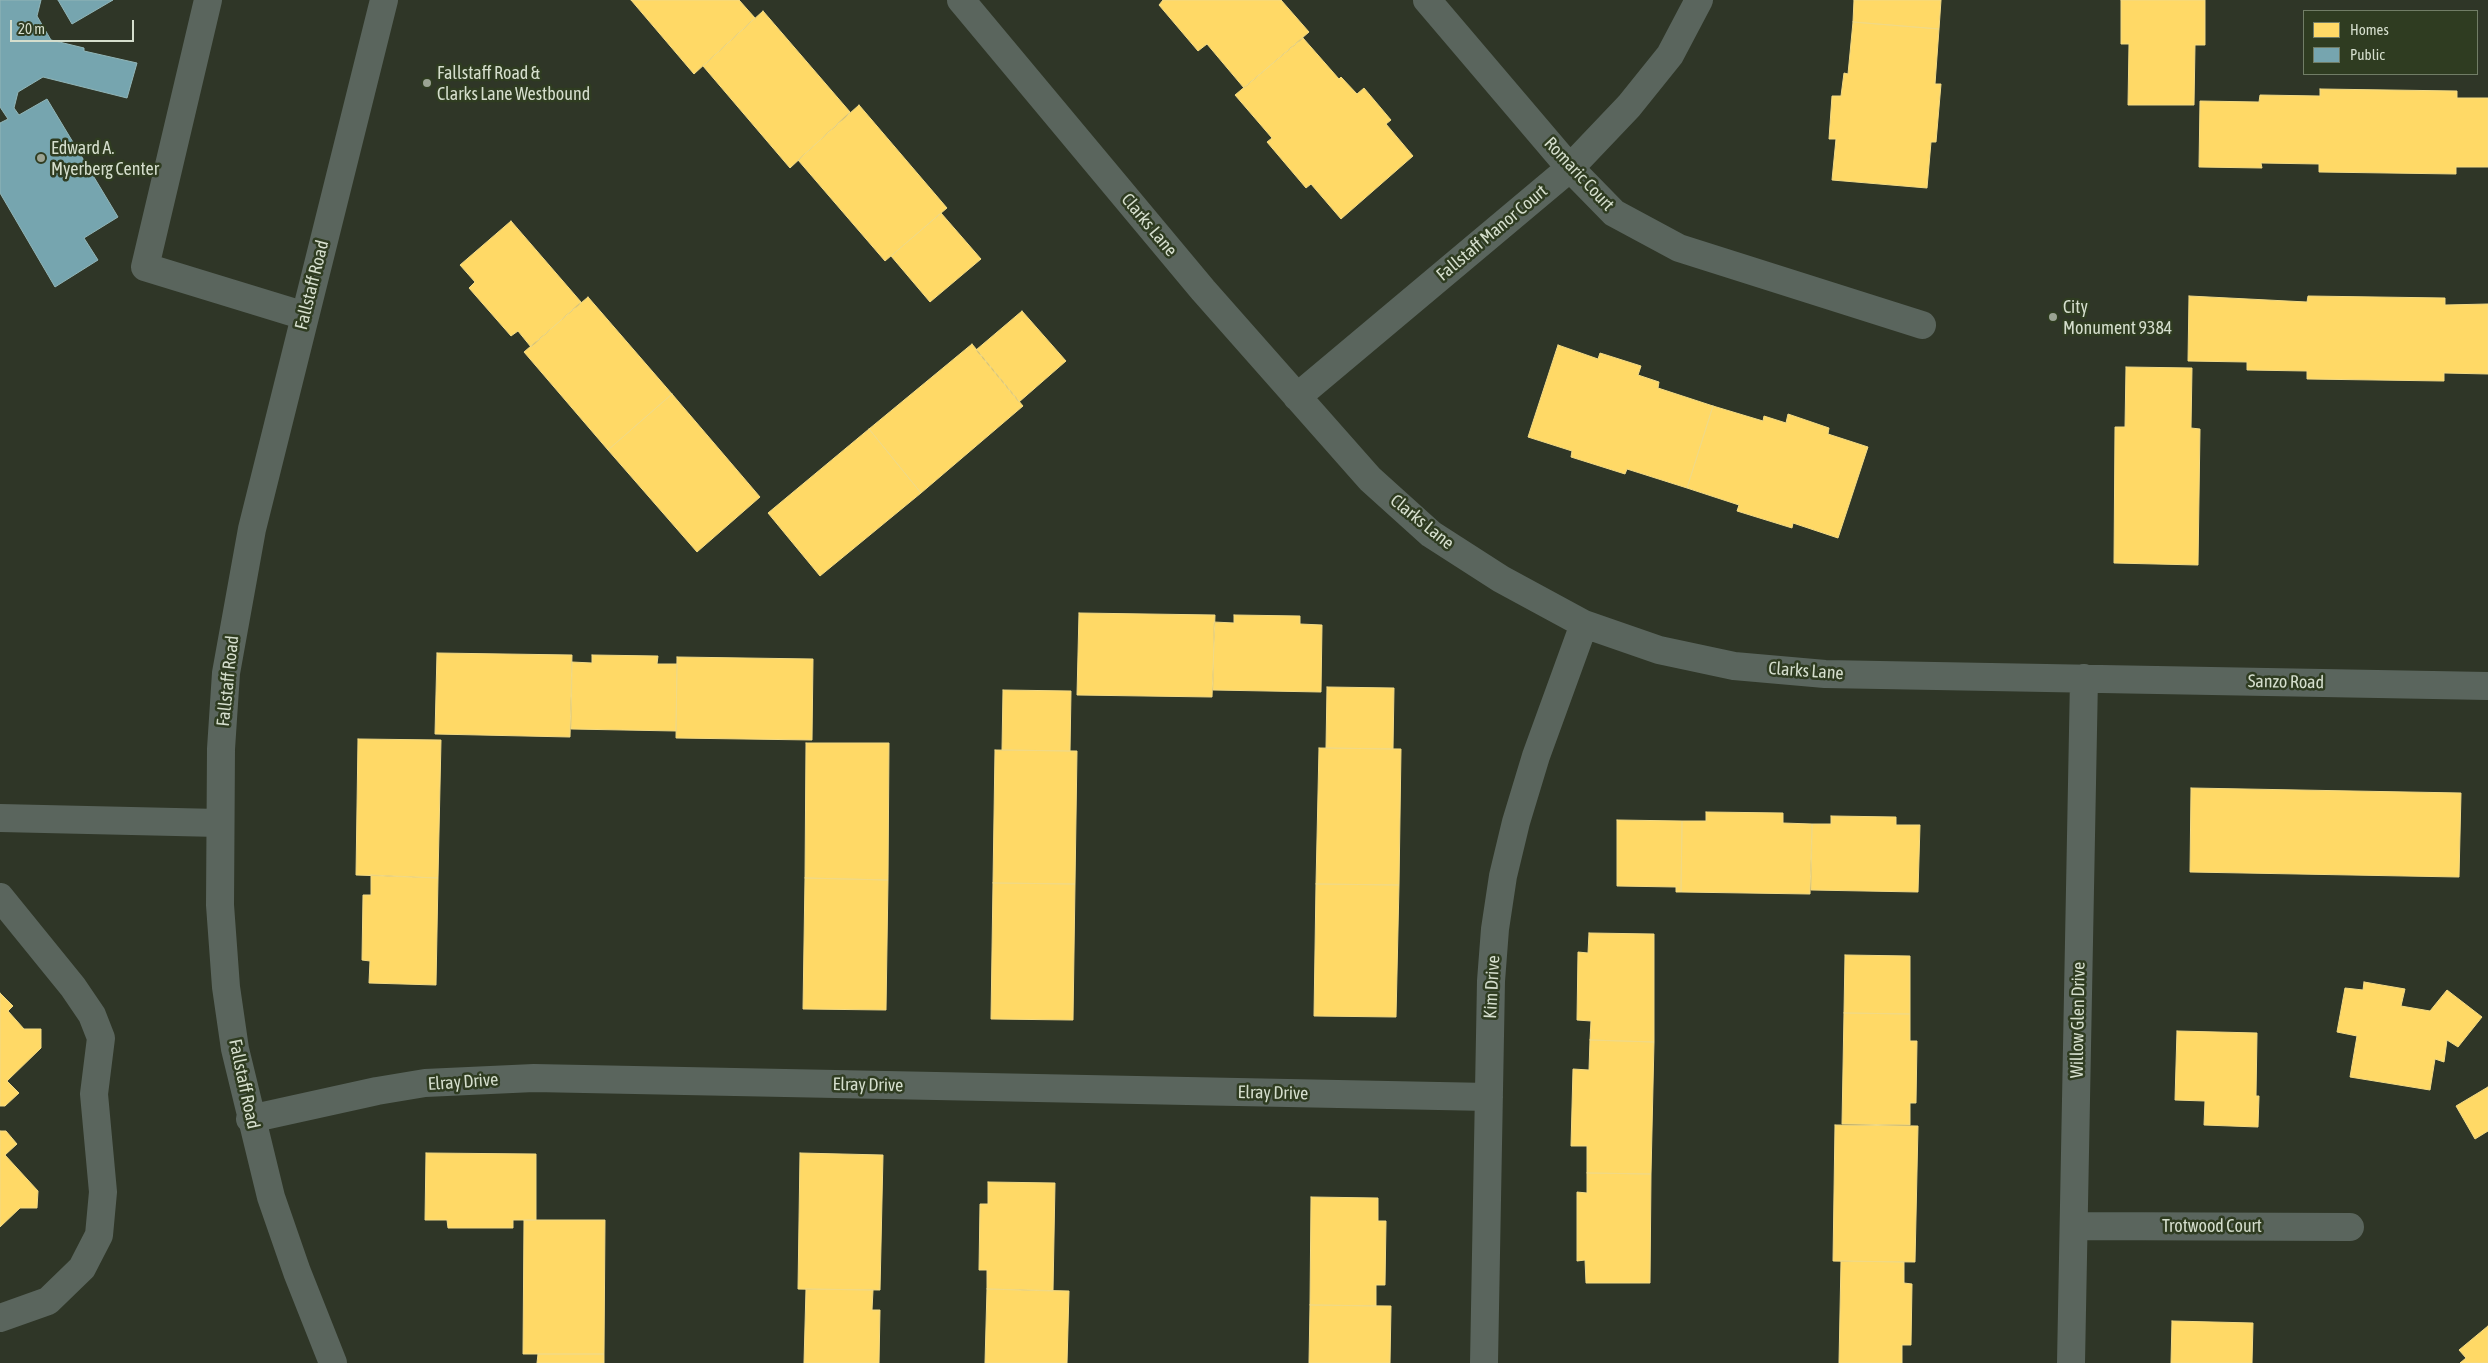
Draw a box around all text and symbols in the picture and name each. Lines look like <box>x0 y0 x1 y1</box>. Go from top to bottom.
scale bar <box>12 10 136 42</box>
legend <box>2303 10 2478 75</box>
text: 20 m <box>18 20 45 37</box>
text: Homes <box>2350 21 2389 38</box>
text: Public <box>2350 46 2385 63</box>
place label: Fallstaff Road & Clarks Lane Westbound <box>437 62 590 104</box>
marker: Fallstaff Road & Clarks Lane Westbound <box>421 77 433 89</box>
street label: Romaric Court <box>1539 133 1619 215</box>
place label: Edward A. Myerberg Center <box>51 137 159 180</box>
marker: Edward A. Myerberg Center <box>35 152 47 164</box>
street label: Fallstaff Manor Court <box>1432 180 1552 286</box>
street label: Clarks Lane <box>1116 189 1182 261</box>
street label: Fallstaff Road <box>290 238 334 332</box>
place label: City Monument 9384 <box>2063 296 2172 338</box>
marker: City Monument 9384 <box>2047 311 2059 323</box>
street label: Clarks Lane <box>1386 490 1458 554</box>
street label: Fallstaff Road <box>212 634 244 728</box>
street label: Clarks Lane <box>1768 658 1844 684</box>
street label: Sanzo Road <box>2248 671 2324 693</box>
street label: Kim Drive <box>1480 955 1504 1019</box>
street label: Willow Glen Drive <box>2066 962 2090 1078</box>
street label: Fallstaff Road <box>224 1037 264 1131</box>
street label: Elray Drive <box>427 1069 499 1095</box>
street label: Elray Drive <box>833 1074 903 1096</box>
street label: Elray Drive <box>1238 1082 1308 1104</box>
street label: Trotwood Court <box>2162 1215 2262 1237</box>

